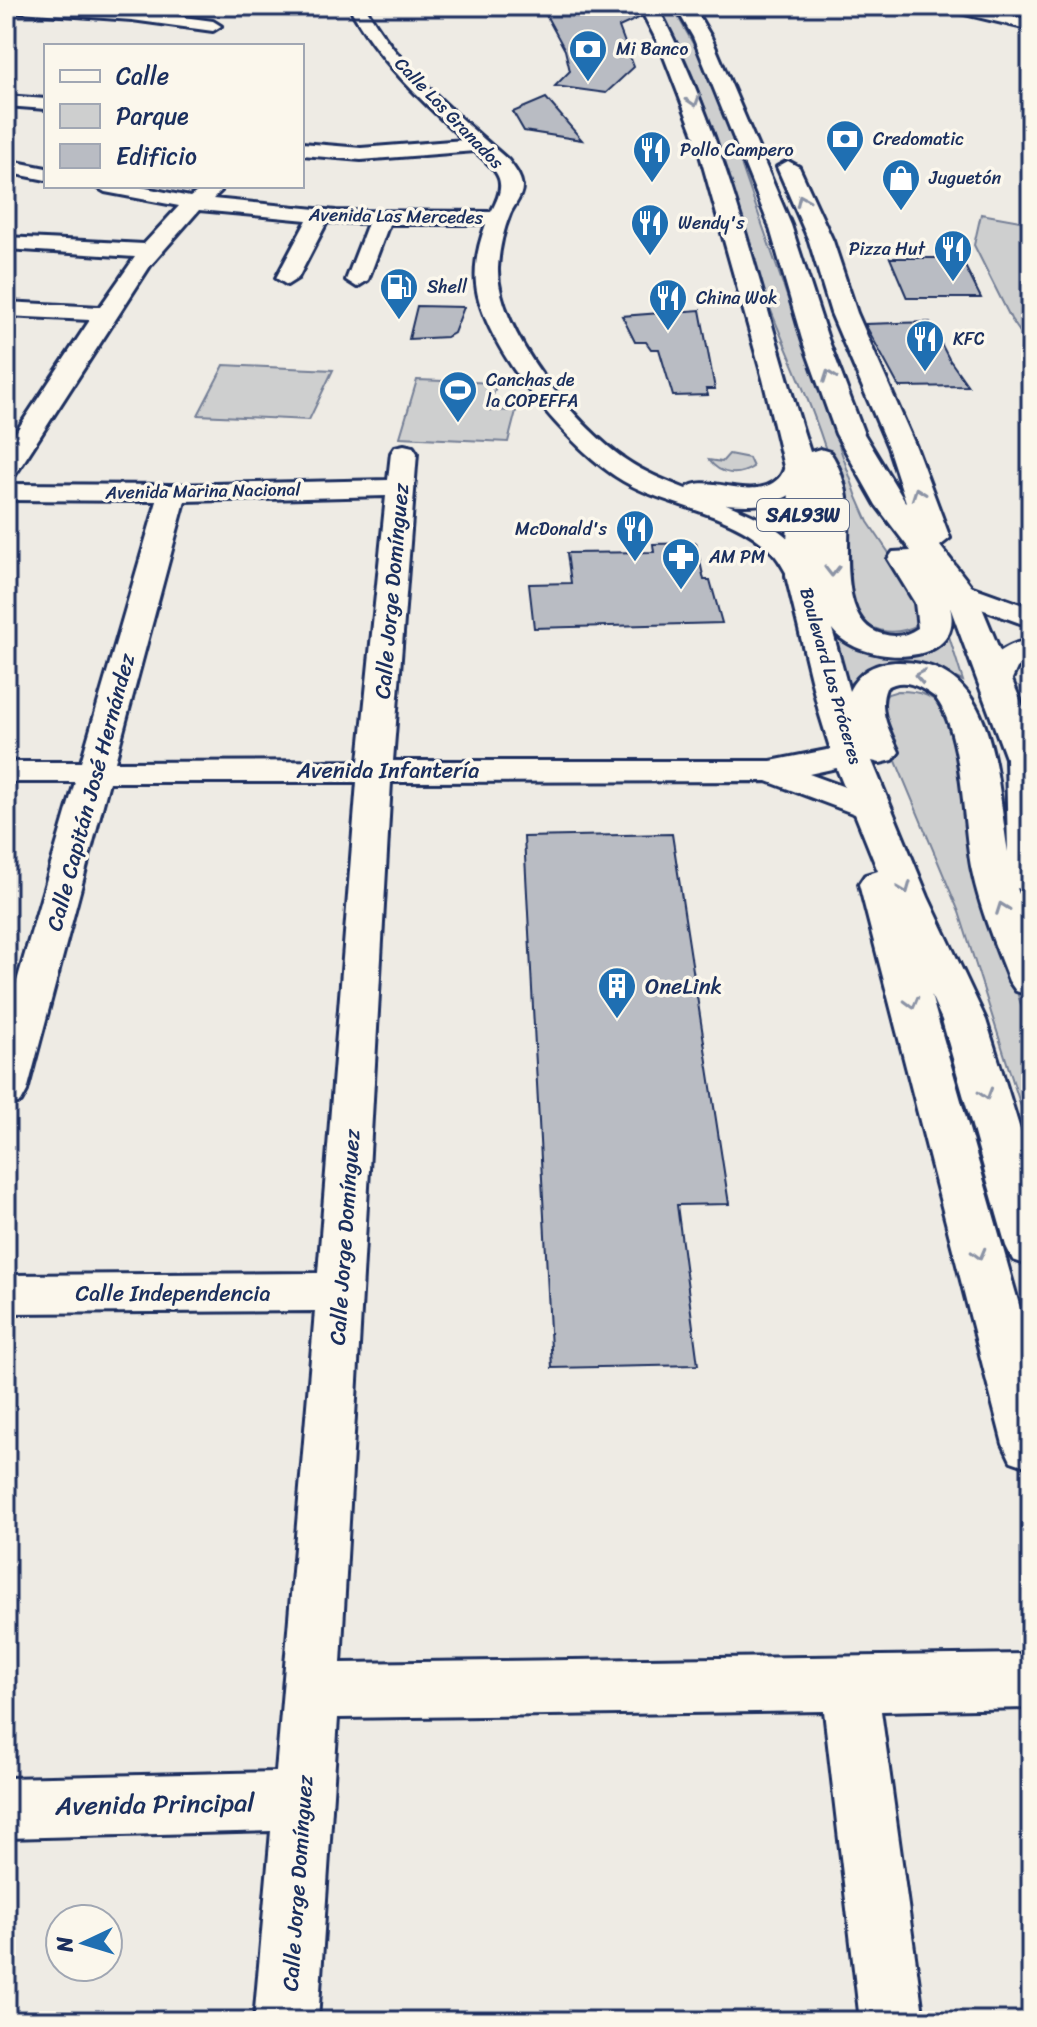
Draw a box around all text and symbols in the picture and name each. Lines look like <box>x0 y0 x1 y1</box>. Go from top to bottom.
bank icon: Mi Banco <box>567 28 609 83</box>
place label: Mi Banco <box>616 33 689 65</box>
legend <box>44 44 304 188</box>
street label: Calle Los Granados <box>387 49 512 177</box>
text: Calle <box>116 55 169 97</box>
one-way arrow <box>684 94 700 108</box>
text: Parque <box>116 95 189 137</box>
bank icon: Credomatic <box>824 118 866 173</box>
place label: Credomatic <box>873 123 964 155</box>
restaurant icon: Pollo Campero <box>631 129 673 184</box>
place label: Pollo Campero <box>680 134 794 166</box>
text: Edificio <box>116 135 197 177</box>
shop icon: Juguetón <box>880 157 922 212</box>
place label: Juguetón <box>928 162 1002 194</box>
one-way arrow <box>795 194 811 208</box>
street label: Avenida Las Mercedes <box>308 198 484 234</box>
restaurant icon: Wendy's <box>629 202 671 257</box>
place label: Wendy's <box>678 207 745 239</box>
restaurant icon: Pizza Hut <box>932 228 974 283</box>
place label: Pizza Hut <box>849 233 926 265</box>
fuel station icon: Shell <box>378 266 420 321</box>
place label: Shell <box>427 271 468 303</box>
restaurant icon: China Wok <box>647 277 689 332</box>
place label: China Wok <box>696 282 778 314</box>
restaurant icon: KFC <box>904 318 946 373</box>
place label: KFC <box>953 323 985 355</box>
place label: Canchas de la COPEFFA <box>486 364 578 417</box>
sports icon: Canchas de la COPEFFA <box>437 369 479 424</box>
one-way arrow <box>822 370 839 384</box>
street label: Avenida Marina Nacional <box>104 473 302 509</box>
street label: Calle Jorge Domínguez <box>363 481 420 701</box>
one-way arrow <box>911 487 927 501</box>
road number: SAL93W <box>757 499 849 531</box>
restaurant icon: McDonald's <box>614 508 656 563</box>
place label: McDonald's <box>515 513 608 545</box>
pharmacy icon: AM PM <box>660 536 702 591</box>
place label: AM PM <box>708 541 766 573</box>
one-way arrow <box>823 565 841 578</box>
street label: Boulevard Los Próceres <box>790 584 872 769</box>
street label: Calle Capitán José Hernández <box>35 648 146 935</box>
one-way arrow <box>914 668 927 685</box>
street label: Avenida Infantería <box>296 751 479 790</box>
one-way arrow <box>895 880 912 894</box>
one-way arrow <box>995 902 1012 916</box>
building icon: OneLink <box>596 965 638 1020</box>
place label: OneLink <box>645 967 722 1006</box>
one-way arrow <box>902 996 919 1010</box>
one-way arrow <box>977 1087 993 1101</box>
street label: Calle Jorge Domínguez <box>317 1127 372 1346</box>
one-way arrow <box>970 1247 986 1261</box>
street label: Calle Independencia <box>76 1274 270 1313</box>
street label: Calle Jorge Domínguez <box>270 1773 325 1992</box>
street label: Avenida Principal <box>54 1779 256 1829</box>
north arrow <box>44 1903 124 1983</box>
text: N <box>45 1935 85 1954</box>

